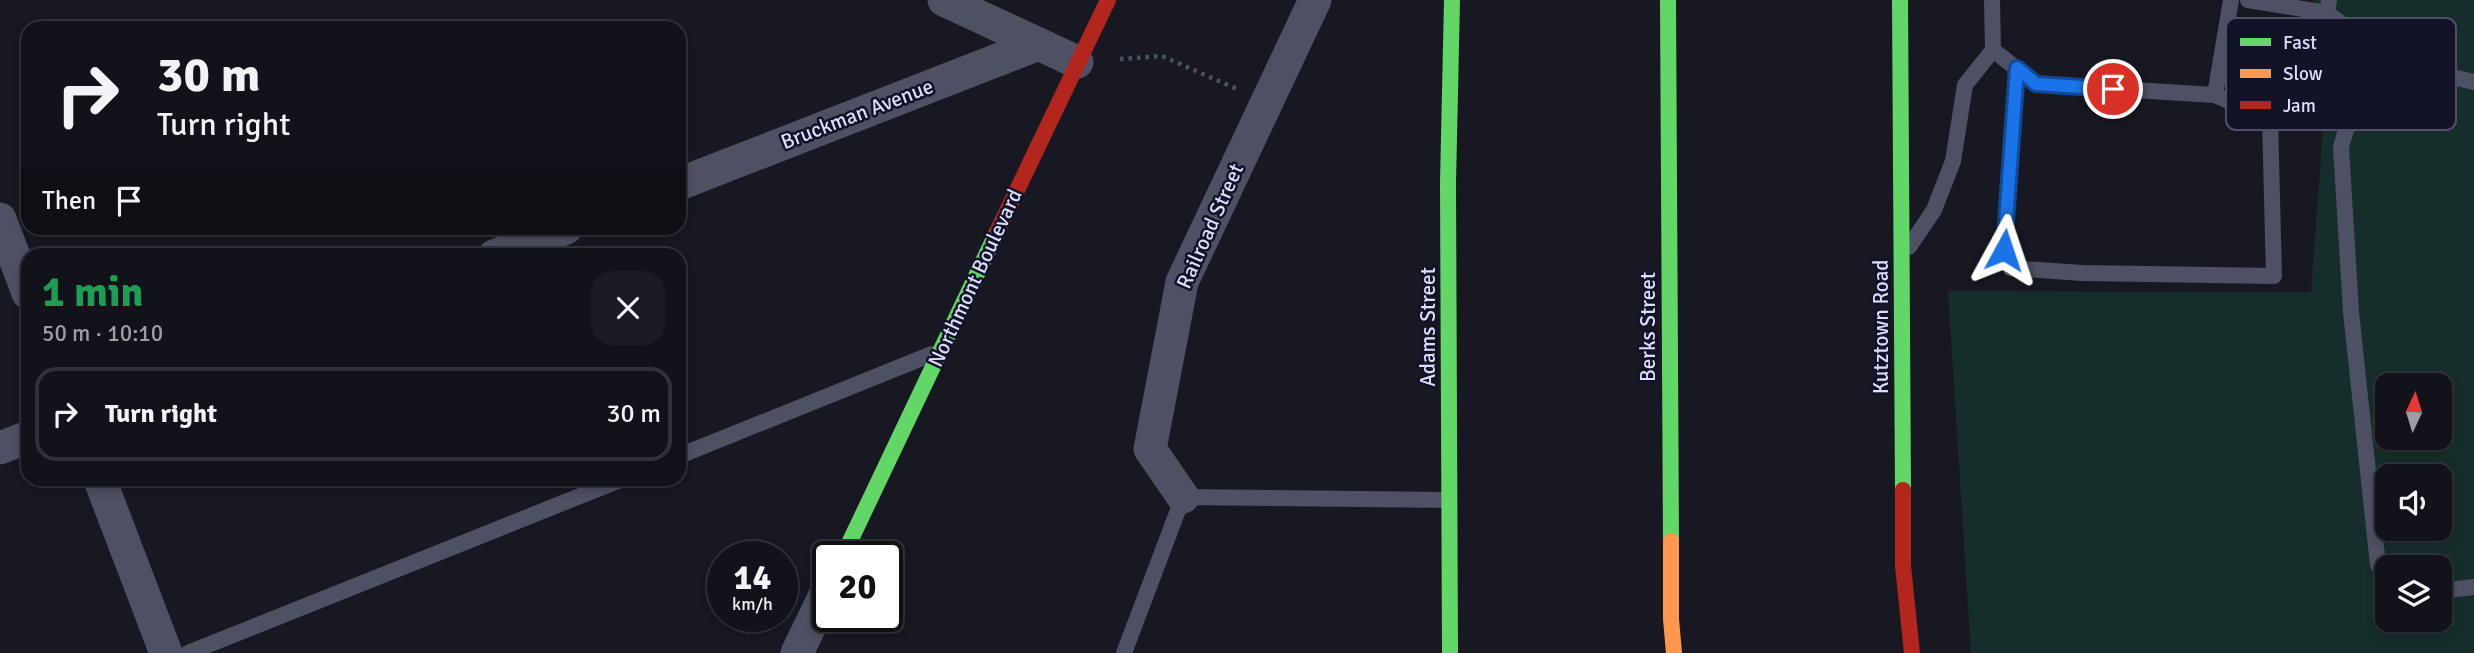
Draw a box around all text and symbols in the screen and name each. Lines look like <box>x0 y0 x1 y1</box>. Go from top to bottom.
legend <box>2226 18 2456 130</box>
text: Fast <box>2283 31 2317 55</box>
text: 30 m <box>157 45 260 105</box>
icon: right <box>42 49 133 140</box>
pin <box>2083 59 2143 119</box>
text: Slow <box>2283 62 2323 86</box>
icon: arrive <box>2094 70 2132 108</box>
street label: Bruckman Avenue <box>777 73 937 155</box>
text: Jam <box>2283 94 2316 118</box>
text: Turn right <box>157 105 290 144</box>
street label: Railroad Street <box>1171 159 1249 293</box>
icon: arrive <box>110 182 148 220</box>
text: Then <box>42 185 96 217</box>
street label: Northmont Boulevard <box>922 185 1028 371</box>
position arrow <box>1967 213 2041 287</box>
street label: Kutztown Road <box>1868 260 1894 394</box>
text: 1 min <box>42 267 143 318</box>
street label: Adams Street <box>1415 267 1441 387</box>
button: close <box>591 271 665 345</box>
street label: Berks Street <box>1635 272 1661 382</box>
text: 50 m · 10:10 <box>42 319 163 348</box>
north arrow <box>2375 373 2452 450</box>
map controls <box>2375 373 2452 632</box>
icon: right <box>46 395 84 433</box>
text: Turn right <box>105 398 217 430</box>
text: 30 m <box>606 398 661 430</box>
button: sound <box>2375 464 2452 541</box>
speed limit sign: 20 <box>812 541 903 632</box>
button: layers <box>2375 555 2452 632</box>
text: 14 <box>734 556 771 599</box>
text: km/h <box>732 593 773 615</box>

